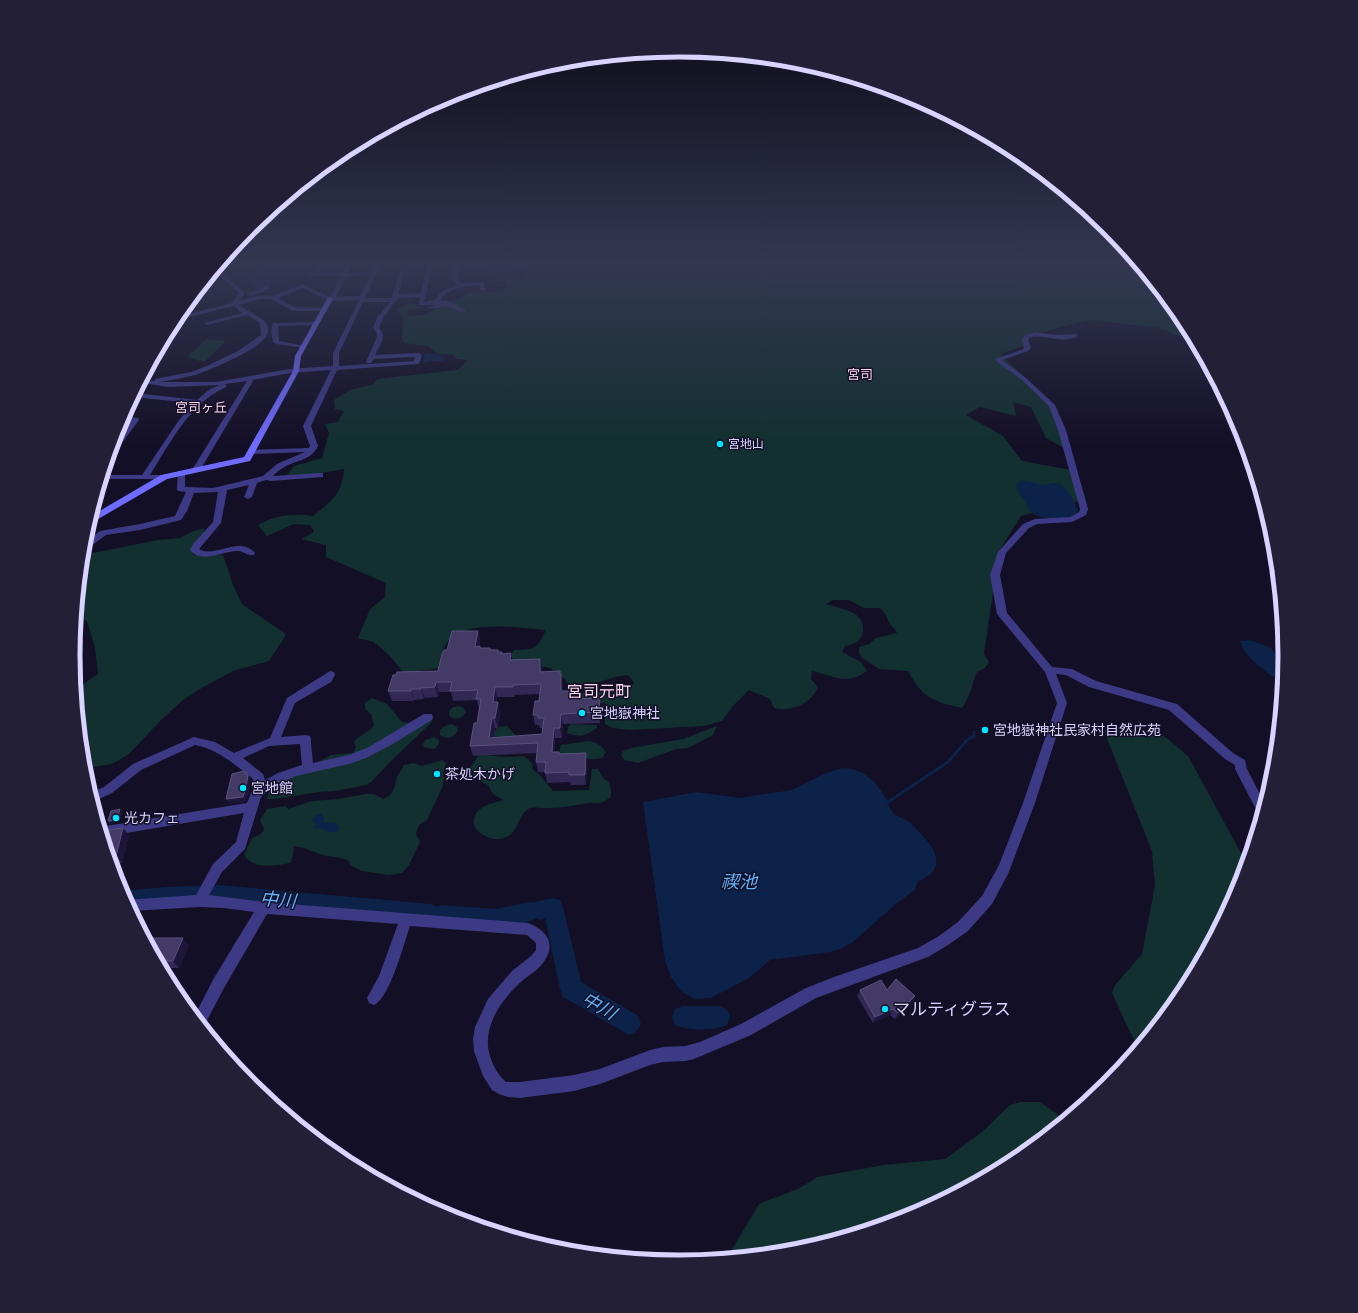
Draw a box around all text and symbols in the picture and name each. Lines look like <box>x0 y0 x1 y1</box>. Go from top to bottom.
district label: 宮司 <box>847 366 873 384</box>
district label: 宮司ヶ丘 <box>175 399 227 417</box>
place label: 宮地山 <box>728 436 764 452</box>
marker: 宮地山 <box>715 439 725 449</box>
district label: 宮司元町 <box>567 681 631 703</box>
place label: 宮地嶽神社 <box>590 704 660 723</box>
marker: 宮地嶽神社 <box>577 708 587 718</box>
place label: 宮地嶽神社民家村自然広苑 <box>993 721 1161 740</box>
marker: 宮地嶽神社民家村自然広苑 <box>980 725 990 735</box>
place label: 茶処木かげ <box>445 765 515 784</box>
marker: 茶処木かげ <box>432 769 442 779</box>
place label: 宮地館 <box>251 779 293 798</box>
marker: 宮地館 <box>238 783 248 793</box>
place label: 光カフェ <box>124 809 180 828</box>
marker: 光カフェ <box>111 813 121 823</box>
water label: 禊池 <box>721 870 759 894</box>
water label: 中川 <box>259 886 299 914</box>
water label: 中川 <box>577 987 622 1026</box>
place label: マルティグラス <box>893 998 1011 1021</box>
marker: マルティグラス <box>880 1004 890 1014</box>

